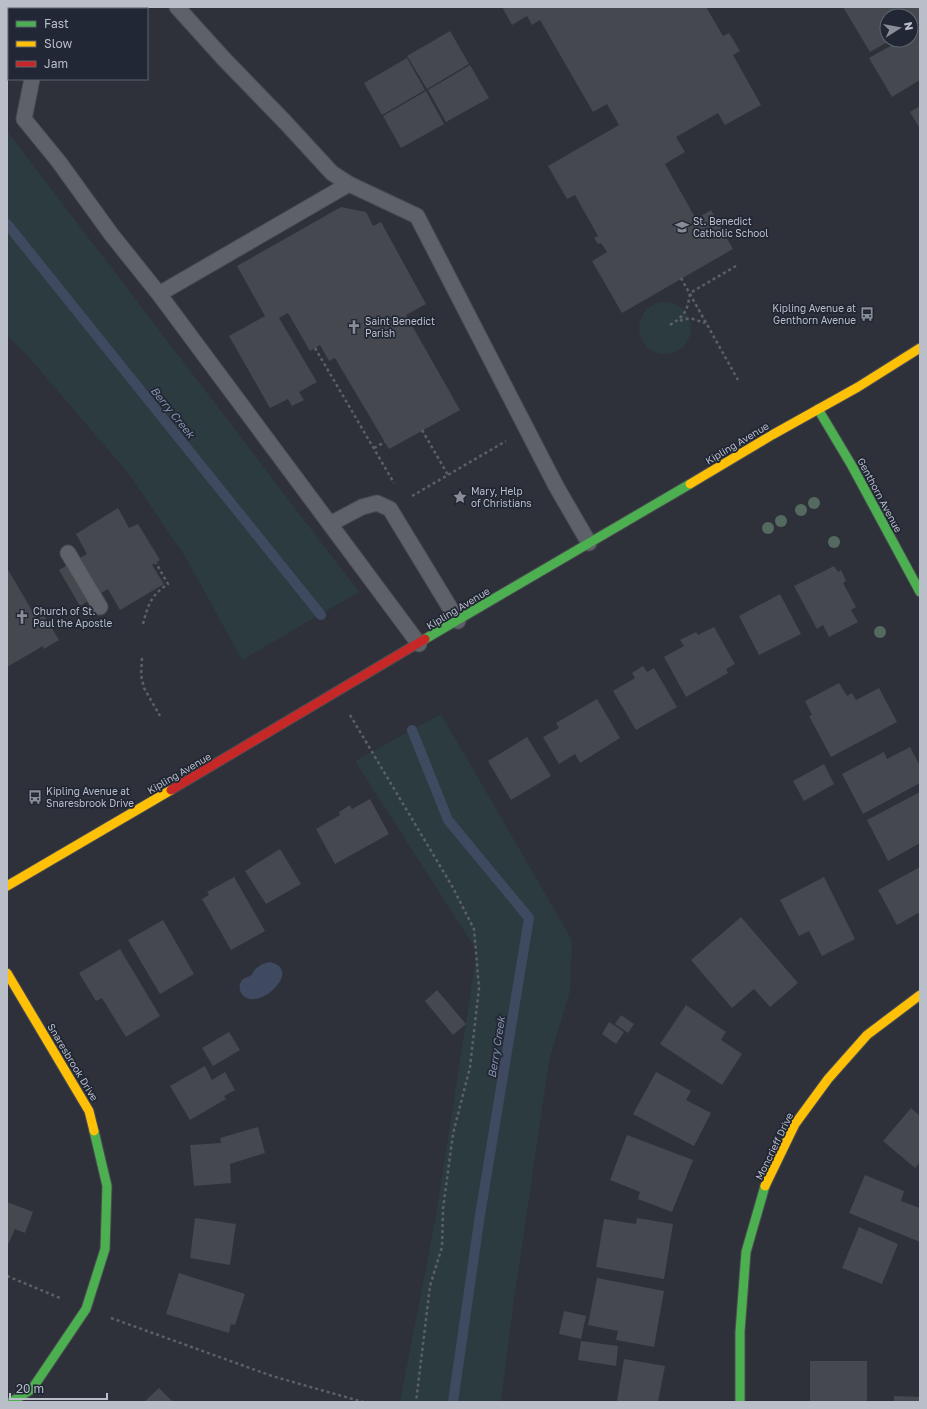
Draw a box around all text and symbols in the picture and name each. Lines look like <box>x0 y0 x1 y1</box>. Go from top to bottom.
legend <box>8 8 148 80</box>
north arrow <box>879 8 919 48</box>
text: Fast <box>44 16 69 31</box>
text: N <box>902 21 916 31</box>
text: Slow <box>44 36 72 51</box>
text: Jam <box>44 56 68 71</box>
place label: St. Benedict Catholic School <box>693 215 769 239</box>
school or university icon: St. Benedict Catholic School <box>674 219 690 235</box>
place label: Kipling Avenue at Genthorn Avenue <box>772 302 856 326</box>
bus stop icon: Kipling Avenue at Genthorn Avenue <box>859 306 875 322</box>
place label: Saint Benedict Parish <box>365 315 435 339</box>
church icon: Saint Benedict Parish <box>346 319 362 335</box>
water label: Berry Creek <box>148 384 199 442</box>
street label: Kipling Avenue <box>703 419 771 467</box>
street label: Genthorn Avenue <box>855 456 905 535</box>
place label: Mary, Help of Christians <box>471 485 532 509</box>
place icon: Mary, Help of Christians <box>452 489 468 505</box>
street label: Kipling Avenue <box>424 584 492 632</box>
place label: Church of St. Paul the Apostle <box>33 605 113 629</box>
church icon: Church of St. Paul the Apostle <box>14 609 30 625</box>
street label: Kipling Avenue <box>145 750 213 796</box>
place label: Kipling Avenue at Snaresbrook Drive <box>46 785 134 809</box>
bus stop icon: Kipling Avenue at Snaresbrook Drive <box>27 789 43 805</box>
water label: Berry Creek <box>485 1014 509 1079</box>
street label: Snaresbrook Drive <box>45 1021 101 1103</box>
street label: Moncrieff Drive <box>753 1110 796 1182</box>
scale bar <box>10 1375 107 1401</box>
text: 20 m <box>16 1381 44 1396</box>

